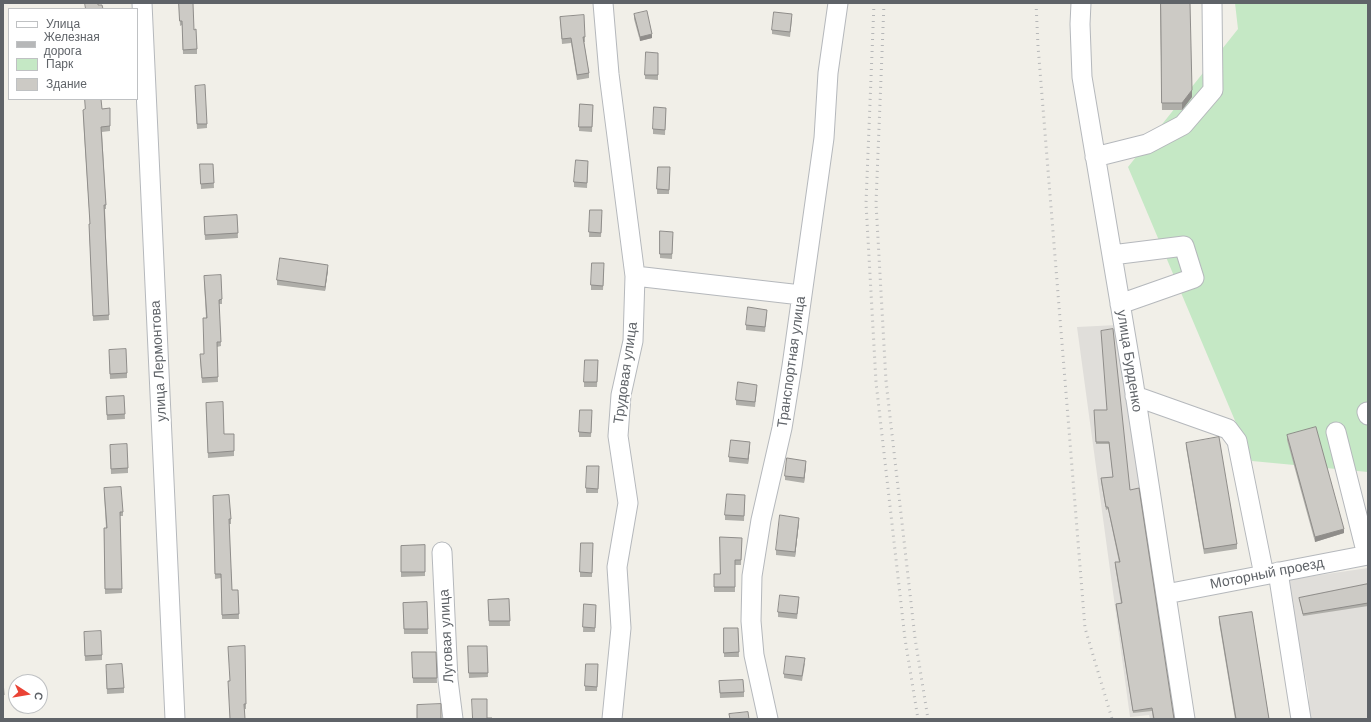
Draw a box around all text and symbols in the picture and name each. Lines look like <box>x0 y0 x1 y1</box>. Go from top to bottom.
legend <box>8 8 138 100</box>
text: Улица <box>46 17 80 31</box>
text: Железная дорога <box>44 30 100 58</box>
text: Парк <box>46 57 73 71</box>
text: Здание <box>46 77 87 91</box>
street label: Транспортная улица <box>774 295 810 429</box>
street label: улица Лермонтова <box>147 300 171 422</box>
street label: улица Бурденко <box>1113 309 1145 413</box>
street label: Трудовая улица <box>611 321 641 425</box>
street label: Моторный проезд <box>1209 555 1325 593</box>
street label: Луговая улица <box>436 589 458 683</box>
north arrow <box>8 674 48 714</box>
text: С <box>32 691 45 701</box>

